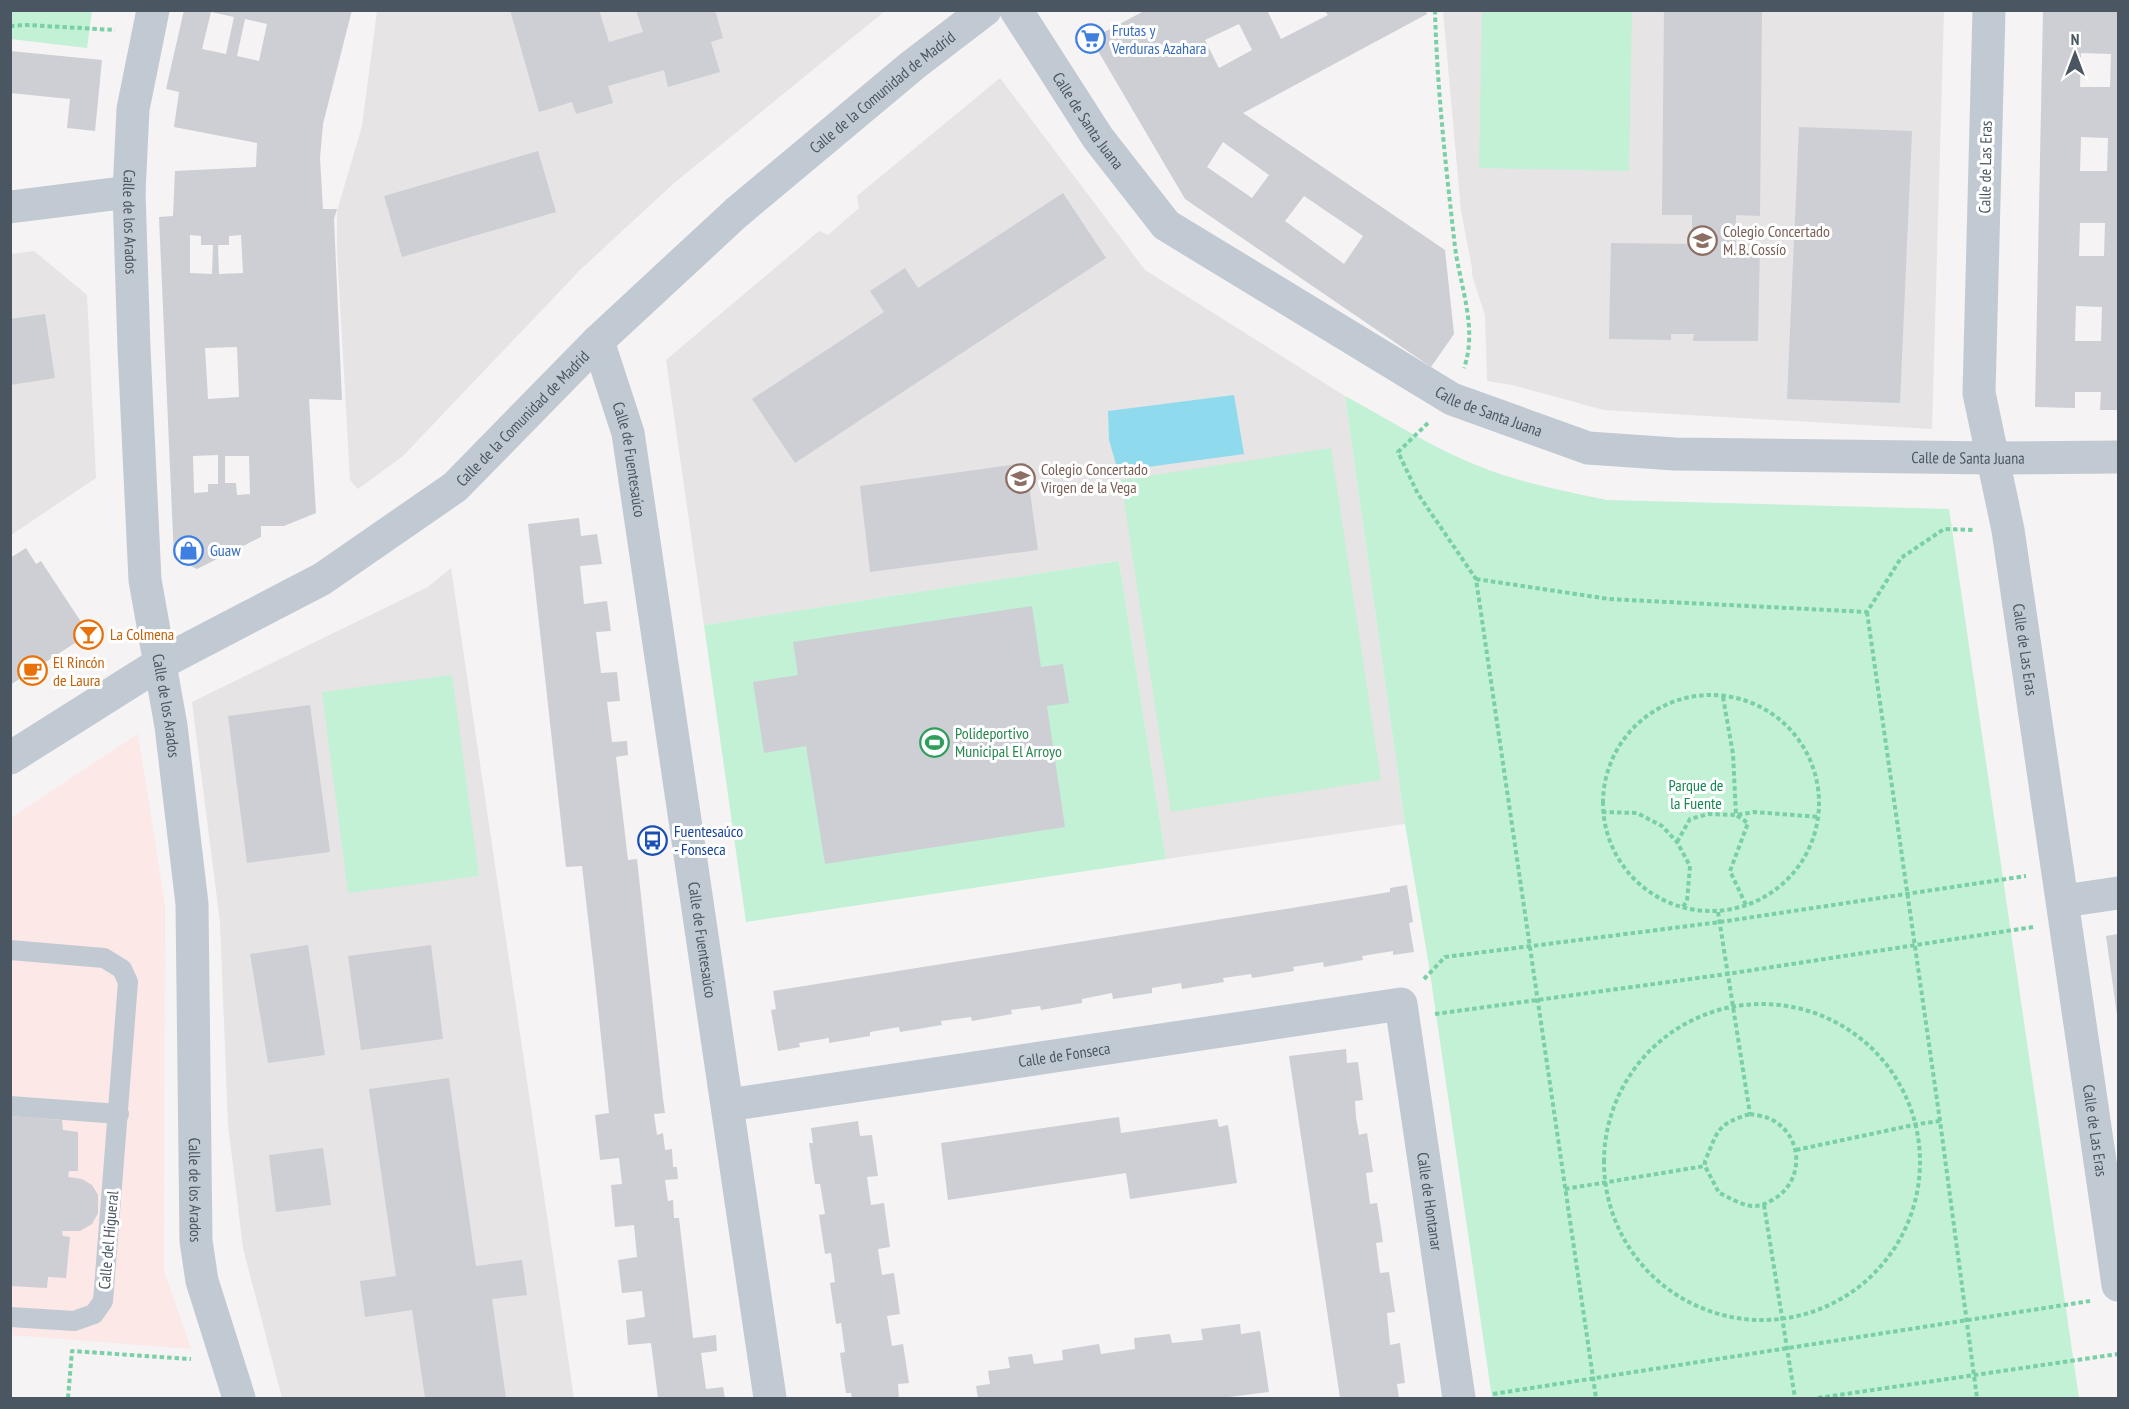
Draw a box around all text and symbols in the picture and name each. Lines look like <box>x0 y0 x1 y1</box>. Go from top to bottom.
place label: Frutas y Verduras Azahara <box>1111 20 1206 58</box>
supermarket icon: Frutas y Verduras Azahara <box>1075 23 1107 55</box>
north arrow <box>2045 24 2105 84</box>
street label: Calle de la Comunidad de Madrid <box>805 27 959 157</box>
text: N <box>2071 29 2079 49</box>
street label: Calle de Santa Juana <box>1048 68 1128 173</box>
street label: Calle de Las Eras <box>1974 121 1996 213</box>
street label: Calle de los Arados <box>119 169 142 275</box>
place label: Colegio Concertado M. B. Cossío <box>1723 221 1830 259</box>
school or university icon: Colegio Concertado M. B. Cossío <box>1686 224 1718 256</box>
street label: Calle de la Comunidad de Madrid <box>451 346 593 490</box>
street label: Calle de Santa Juana <box>1432 381 1545 441</box>
street label: Calle de Fuentesaúco <box>608 399 650 518</box>
street label: Calle de Santa Juana <box>1911 447 2025 468</box>
place label: Colegio Concertado Virgen de la Vega <box>1040 459 1148 497</box>
school or university icon: Colegio Concertado Virgen de la Vega <box>1004 462 1036 494</box>
shop icon: Guaw <box>173 534 205 566</box>
place label: Guaw <box>210 540 241 560</box>
street label: Calle de Las Eras <box>2009 602 2042 697</box>
bar icon: La Colmena <box>73 618 105 650</box>
place label: La Colmena <box>110 624 174 644</box>
place label: El Rincón de Laura <box>53 652 105 690</box>
street label: Calle de los Arados <box>148 652 185 759</box>
cafe icon: El Rincón de Laura <box>16 655 48 687</box>
place label: Polideportivo Municipal El Arroyo <box>955 723 1062 761</box>
sports icon: Polideportivo Municipal El Arroyo <box>918 726 950 758</box>
park label: Parque de la Fuente <box>1669 775 1723 813</box>
place label: Fuentesaúco - Fonseca <box>674 821 743 859</box>
bus stop icon: Fuentesaúco - Fonseca <box>637 824 669 856</box>
street label: Calle de Fuentesaúco <box>684 880 721 999</box>
street label: Calle de Fonseca <box>1017 1038 1111 1071</box>
street label: Calle de Las Eras <box>2079 1083 2112 1178</box>
street label: Calle de los Arados <box>185 1138 206 1242</box>
street label: Calle de Hontanar <box>1413 1151 1447 1252</box>
street label: Calle del Higueral <box>94 1190 122 1290</box>

